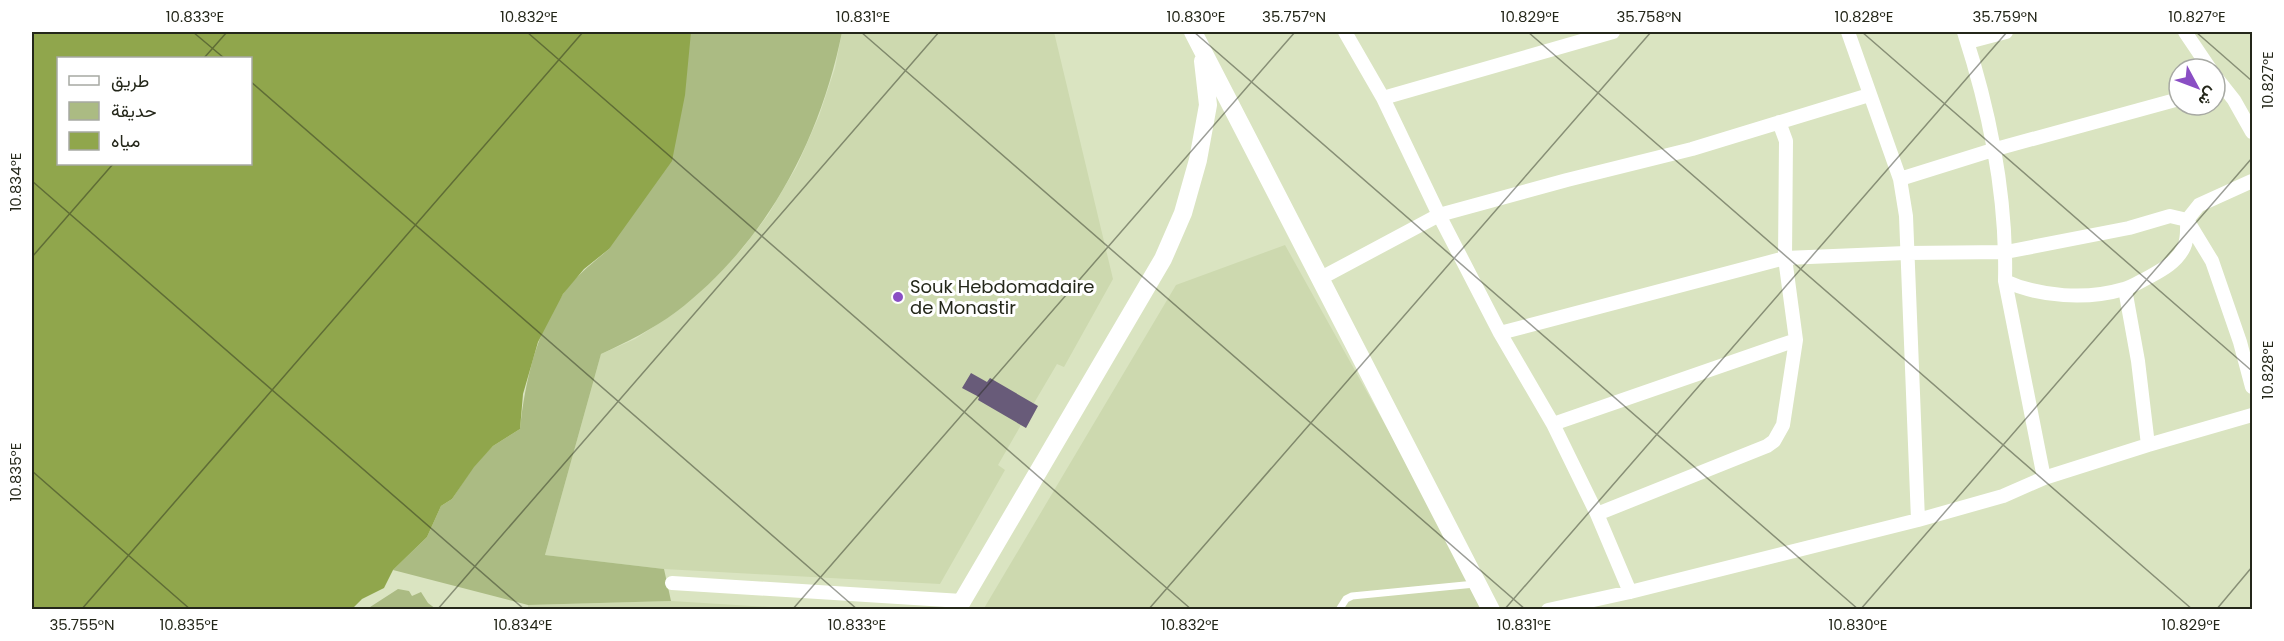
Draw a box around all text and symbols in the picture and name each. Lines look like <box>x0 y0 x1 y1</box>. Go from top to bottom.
text: 10.833°E <box>166 6 224 27</box>
text: 10.832°E <box>500 6 558 27</box>
text: 10.831°E <box>836 6 890 27</box>
text: 10.830°E <box>1167 6 1225 27</box>
text: 35.757°N <box>1262 6 1326 27</box>
text: 10.829°E <box>1501 6 1559 27</box>
text: 35.758°N <box>1616 6 1682 27</box>
text: 10.828°E <box>1835 6 1893 27</box>
text: 35.759°N <box>1972 6 2038 27</box>
text: 10.827°E <box>2168 6 2226 27</box>
text: 10.827°E <box>2257 51 2278 109</box>
legend <box>57 57 252 165</box>
north arrow <box>2167 57 2227 117</box>
text: طريق <box>111 68 149 93</box>
text: ش <box>2193 82 2223 111</box>
text: حديقة <box>111 98 157 123</box>
text: مياه <box>111 128 140 153</box>
text: 10.834°E <box>5 153 26 211</box>
place label: Souk Hebdomadaire de Monastir <box>910 274 1095 320</box>
marker: Souk Hebdomadaire de Monastir <box>891 290 905 304</box>
text: 10.828°E <box>2257 341 2278 399</box>
text: 10.835°E <box>5 443 26 501</box>
text: 35.755°N <box>49 614 115 635</box>
text: 10.835°E <box>160 614 218 635</box>
text: 10.834°E <box>494 614 552 635</box>
text: 10.833°E <box>828 614 886 635</box>
text: 10.832°E <box>1161 614 1219 635</box>
text: 10.831°E <box>1497 614 1551 635</box>
text: 10.830°E <box>1829 614 1887 635</box>
text: 10.829°E <box>2162 614 2220 635</box>

